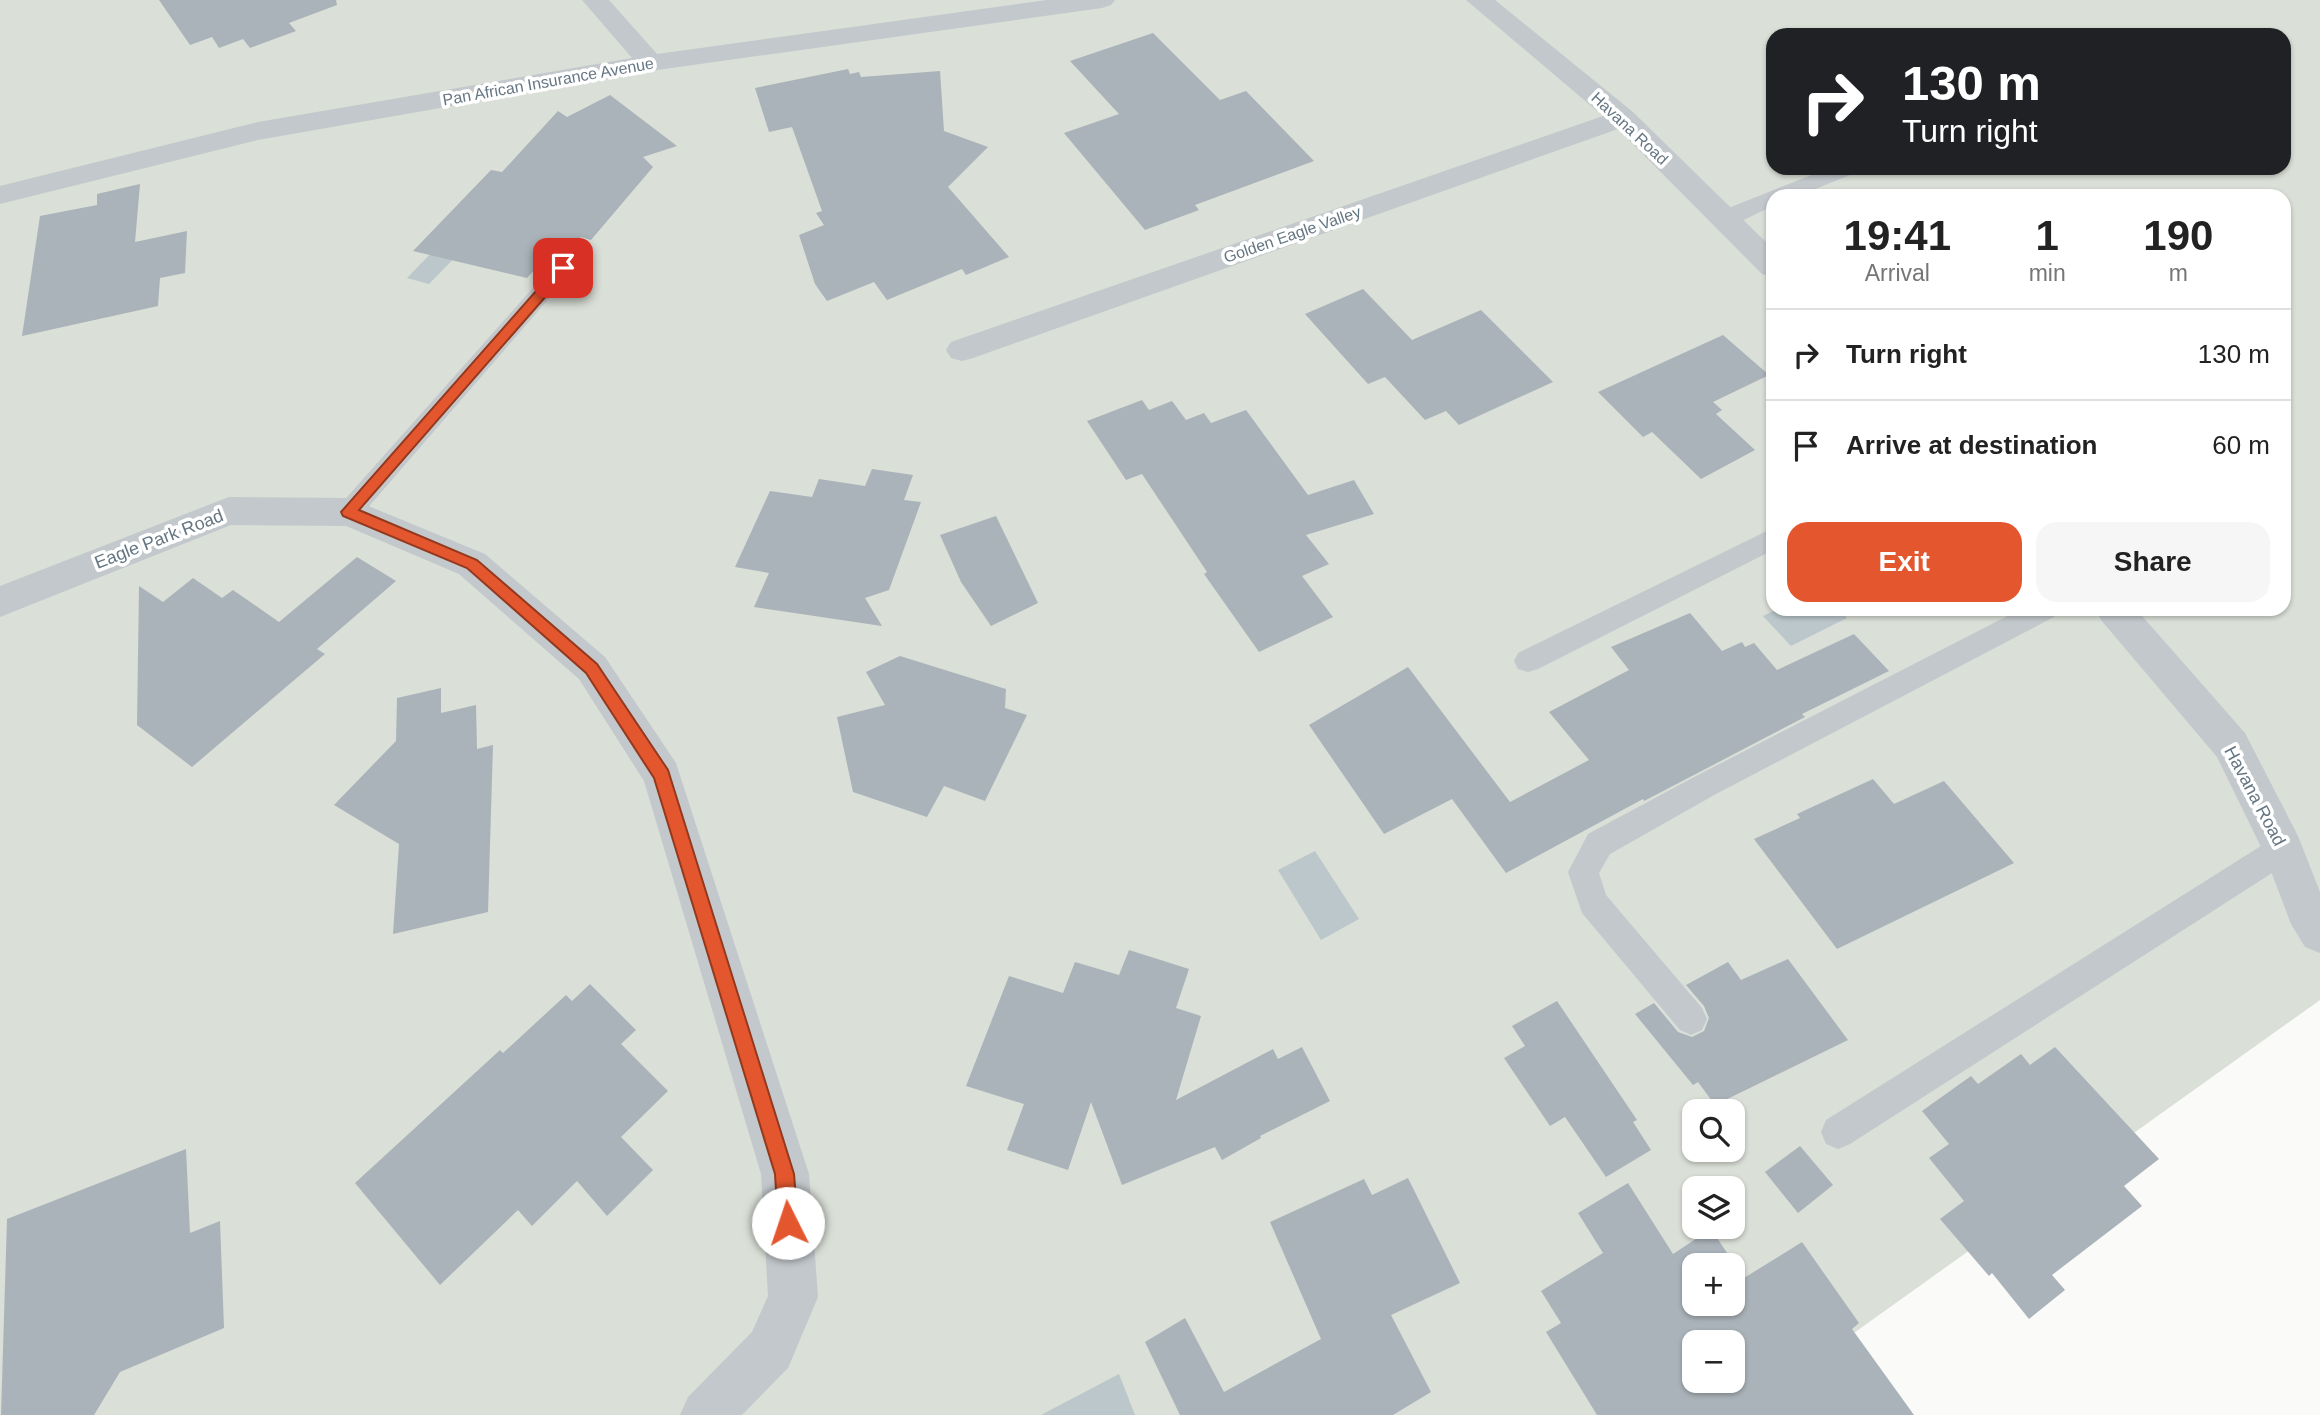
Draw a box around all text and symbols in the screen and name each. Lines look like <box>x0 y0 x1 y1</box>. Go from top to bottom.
street label: Pan African Insurance Avenue <box>441 55 655 108</box>
icon: right <box>1787 56 1878 147</box>
text: 130 m <box>1902 56 2041 110</box>
street label: Havana Road <box>1588 89 1671 168</box>
text: Turn right <box>1902 113 2038 149</box>
street label: Golden Eagle Valley <box>1221 203 1363 266</box>
text: 19:41 <box>1844 212 1951 259</box>
text: 1 <box>2035 212 2059 259</box>
text: 190 <box>2143 212 2213 259</box>
pin <box>533 238 593 298</box>
icon: arrive <box>544 249 582 287</box>
text: Arrival <box>1865 260 1930 286</box>
text: min <box>2029 260 2066 286</box>
text: m <box>2169 260 2188 286</box>
icon: right <box>1787 336 1825 374</box>
text: Turn right <box>1846 339 1967 369</box>
text: 130 m <box>2198 339 2270 369</box>
icon: arrive <box>1787 427 1825 465</box>
text: Arrive at destination <box>1846 430 2097 460</box>
text: 60 m <box>2212 430 2270 460</box>
street label: Eagle Park Road <box>92 505 226 573</box>
button: Exit <box>1787 522 2022 602</box>
button: Share <box>2036 522 2270 602</box>
street label: Havana Road <box>2220 743 2290 849</box>
map controls <box>1682 1099 1745 1393</box>
button: search <box>1682 1099 1745 1162</box>
button: layers <box>1682 1176 1745 1239</box>
position arrow <box>751 1186 825 1260</box>
button: + <box>1682 1253 1745 1316</box>
button: − <box>1682 1330 1745 1393</box>

